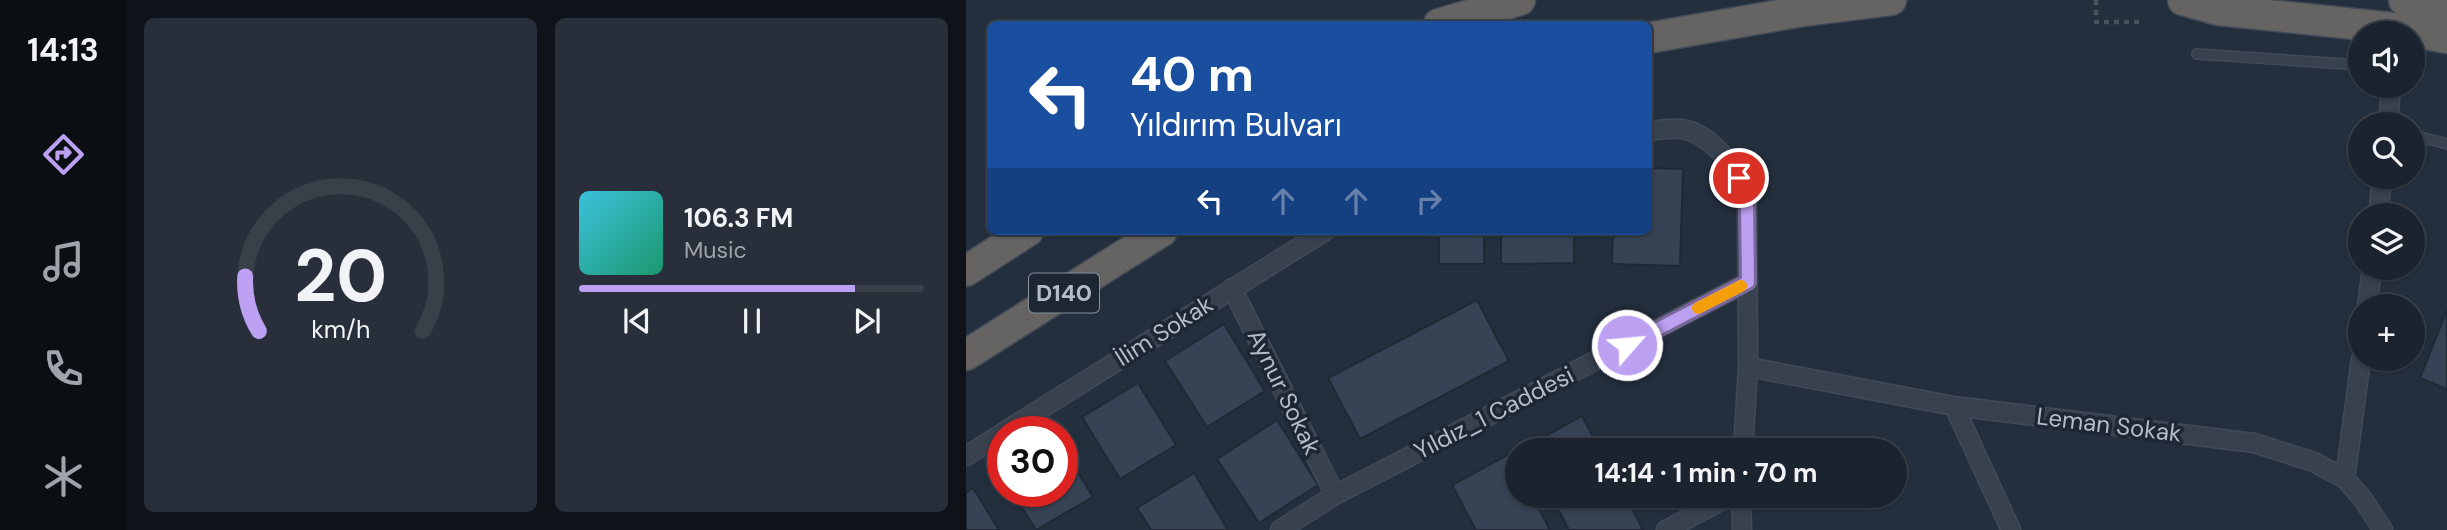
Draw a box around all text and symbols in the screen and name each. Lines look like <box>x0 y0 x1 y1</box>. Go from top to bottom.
map controls <box>2348 21 2425 371</box>
button: sound <box>2348 21 2425 98</box>
text: 14:13 <box>27 29 99 71</box>
text: 40 m <box>1130 42 1254 106</box>
icon: left <box>1015 49 1106 140</box>
text: Yıldırım Bulvarı <box>1130 104 1342 146</box>
button: search <box>2348 112 2425 189</box>
icon: directions <box>39 130 88 179</box>
pin <box>1709 148 1769 208</box>
icon: arrive <box>1720 159 1758 197</box>
icon: left <box>1191 182 1229 220</box>
icon: ahead <box>1264 182 1302 220</box>
icon: ahead <box>1337 182 1375 220</box>
icon: right <box>1410 182 1448 220</box>
text: 106.3 FM <box>684 201 793 235</box>
button: layers <box>2348 203 2425 280</box>
text: 20 <box>294 229 387 324</box>
text: Music <box>684 235 747 265</box>
icon: music <box>39 237 88 286</box>
road number: D140 <box>1029 274 1099 312</box>
street label: İlim Sokak <box>1109 288 1219 373</box>
button: + <box>2348 294 2425 371</box>
icon: previous <box>618 302 656 340</box>
icon: pause <box>733 302 771 340</box>
icon: next <box>848 302 886 340</box>
position arrow <box>1590 308 1664 382</box>
text: km/h <box>311 313 370 346</box>
street label: Aynur Sokak <box>1241 324 1328 460</box>
icon: phone <box>39 344 88 393</box>
street label: Yıldız_1 Caddesi <box>1409 359 1579 466</box>
street label: Leman Sokak <box>2035 400 2183 449</box>
speed limit sign: 30 <box>987 416 1078 507</box>
icon: climate <box>39 452 88 501</box>
text: 14:14 · 1 min · 70 m <box>1595 456 1817 490</box>

